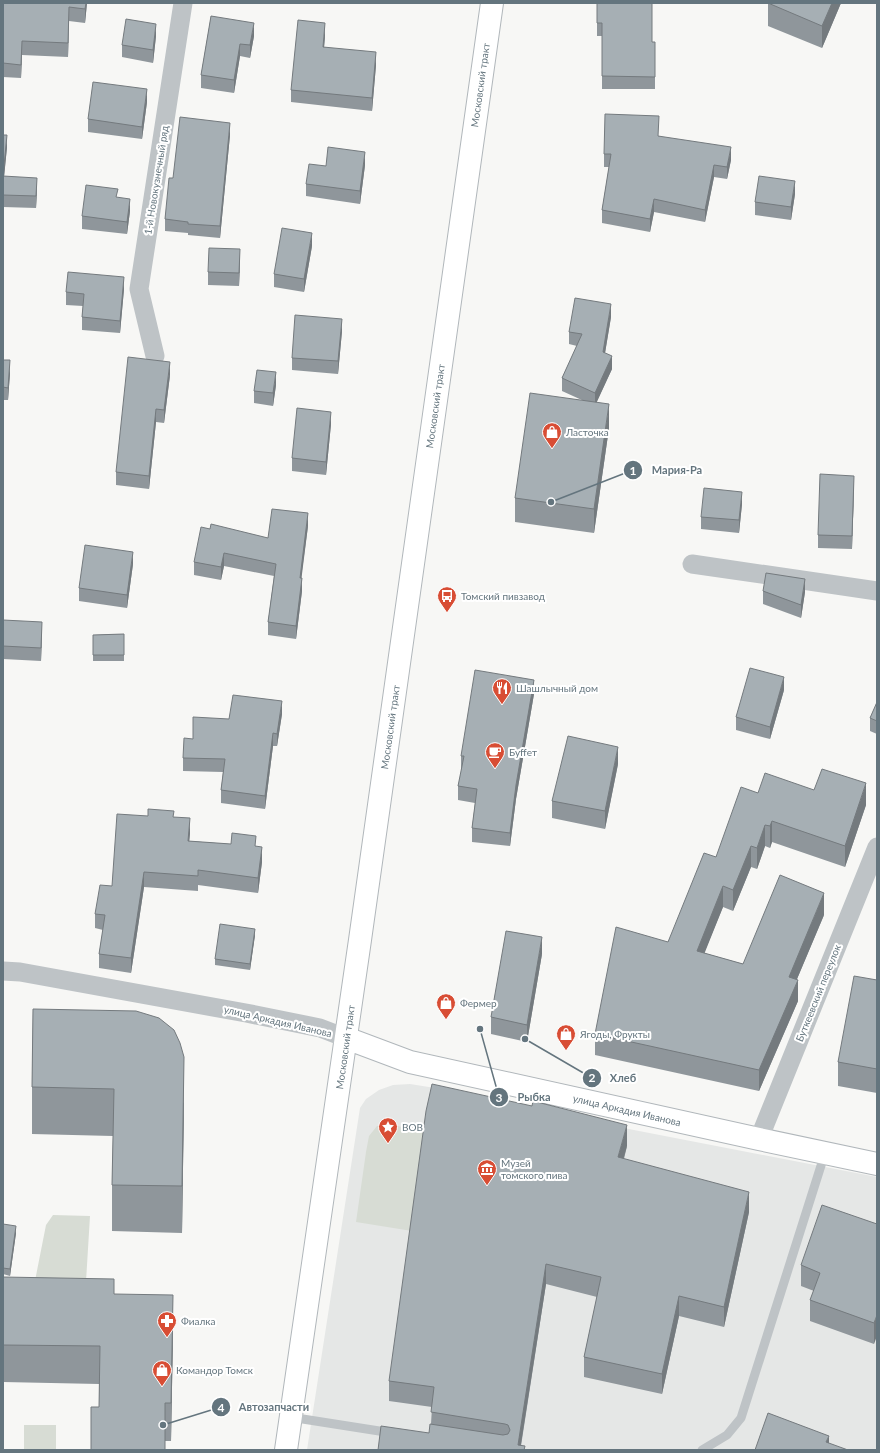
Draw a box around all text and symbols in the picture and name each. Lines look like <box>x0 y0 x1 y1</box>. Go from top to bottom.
street label: Московский тракт <box>468 42 492 128</box>
street label: 1-й Новокузнечный ряд <box>141 125 171 235</box>
street label: Московский тракт <box>423 363 447 449</box>
shop icon: Ласточка <box>541 421 563 449</box>
place label: Ласточка <box>565 426 609 438</box>
callout: Мария-Ра <box>623 459 710 482</box>
text: 1 <box>630 463 637 478</box>
text: Мария-Ра <box>652 463 702 476</box>
bus stop icon: Томский пивзавод <box>436 585 458 613</box>
place label: Томский пивзавод <box>461 590 545 602</box>
restaurant icon: Шашлычный дом <box>491 677 513 705</box>
place label: Шашлычный дом <box>516 682 598 694</box>
street label: Московский тракт <box>378 684 402 770</box>
cafe icon: Буffет <box>484 741 506 769</box>
place label: Буffет <box>509 746 537 758</box>
street label: Буткеевский переулок <box>793 942 843 1043</box>
shop icon: Фермер <box>435 992 457 1020</box>
place label: Фермер <box>460 997 497 1009</box>
street label: улица Аркадия Иванова <box>223 1003 333 1039</box>
street label: Московский тракт <box>333 1004 357 1090</box>
shop icon: Ягоды, Фрукты <box>555 1023 577 1051</box>
place label: Ягоды, Фрукты <box>579 1028 650 1040</box>
callout: Хлеб <box>582 1067 644 1090</box>
text: 2 <box>589 1070 596 1085</box>
text: Хлеб <box>610 1071 637 1084</box>
callout: Рыбка <box>489 1086 558 1109</box>
text: 3 <box>496 1090 503 1105</box>
text: Рыбка <box>518 1090 550 1103</box>
street label: улица Аркадия Иванова <box>572 1092 682 1128</box>
place icon: ВОВ <box>377 1116 399 1144</box>
place label: ВОВ <box>402 1121 423 1133</box>
place label: Музей томского пива <box>501 1157 567 1181</box>
museum icon: Музей томского пива <box>476 1158 498 1186</box>
pharmacy icon: Фиалка <box>156 1310 178 1338</box>
place label: Фиалка <box>181 1315 215 1327</box>
shop icon: Командор Томск <box>151 1359 173 1387</box>
place label: Командор Томск <box>176 1364 254 1376</box>
callout: Автозапчасти <box>211 1396 317 1419</box>
text: 4 <box>218 1400 225 1415</box>
text: Автозапчасти <box>238 1400 309 1413</box>

